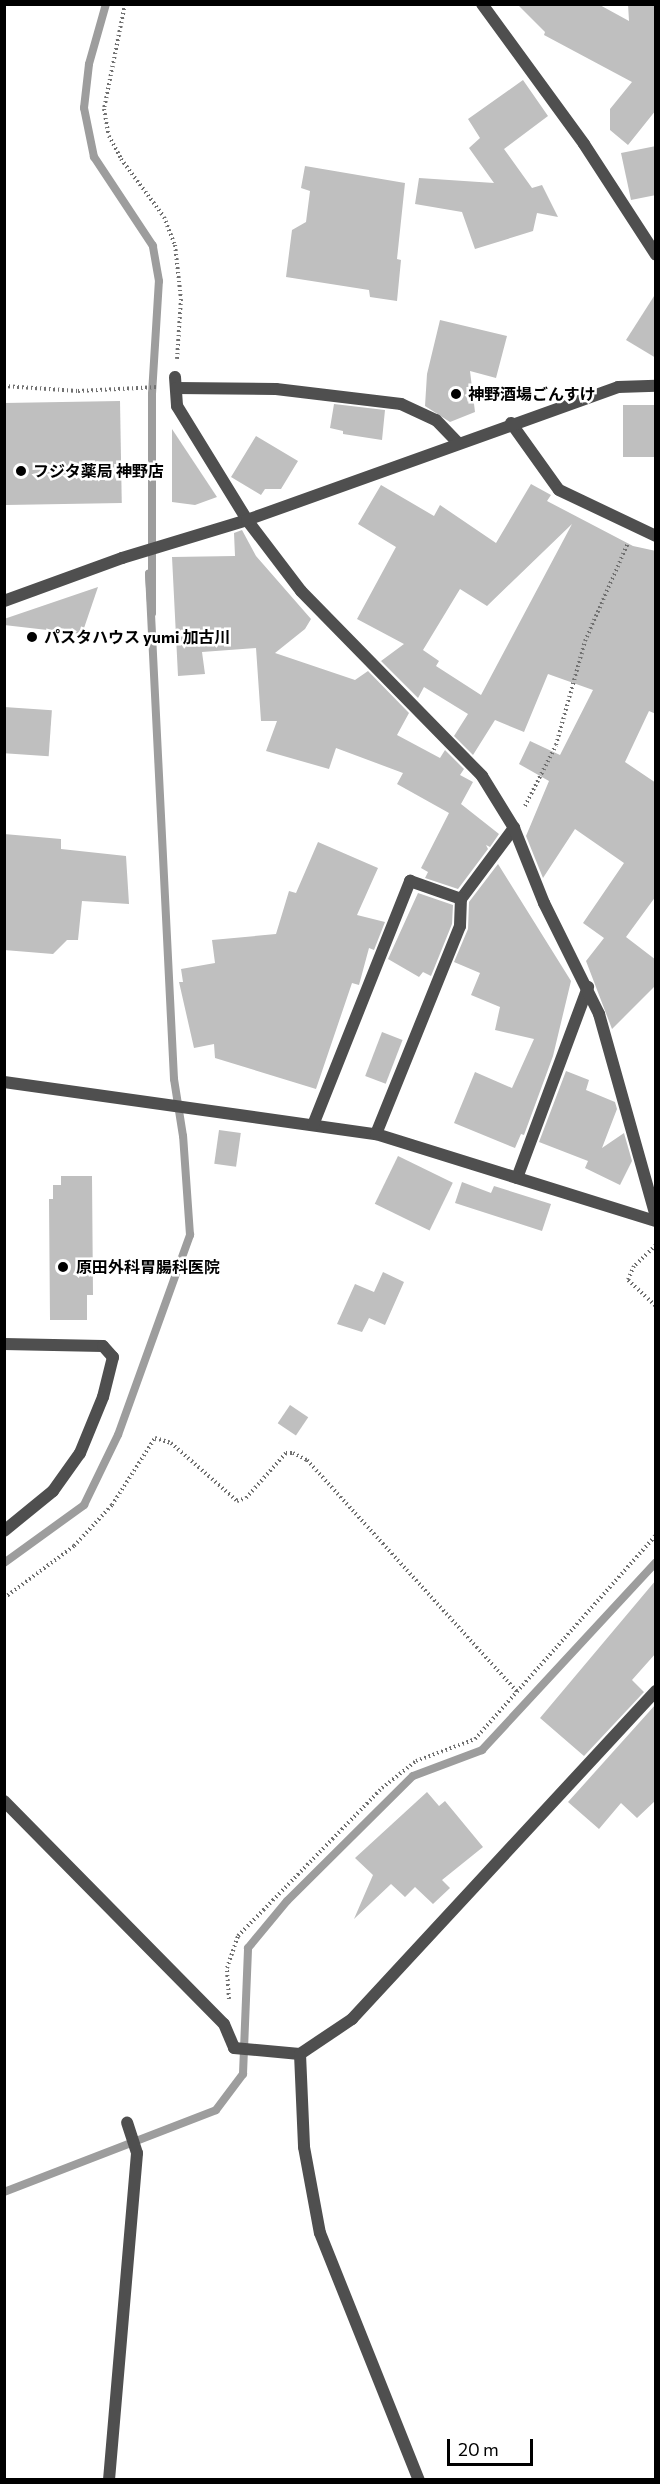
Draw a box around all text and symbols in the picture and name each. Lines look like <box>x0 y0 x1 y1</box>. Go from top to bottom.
place label: 神野酒場ごんすけ <box>468 384 596 404</box>
marker: 神野酒場ごんすけ <box>449 387 463 401</box>
place label: フジタ薬局 神野店 <box>33 461 164 481</box>
marker: フジタ薬局 神野店 <box>14 464 28 478</box>
place label: パスタハウス yumi 加古川 <box>44 627 230 647</box>
marker: パスタハウス yumi 加古川 <box>25 630 39 644</box>
place label: 原田外科胃腸科医院 <box>76 1257 220 1277</box>
marker: 原田外科胃腸科医院 <box>54 1258 72 1276</box>
scale bar <box>450 2427 536 2465</box>
text: 20 m <box>458 2438 499 2460</box>

